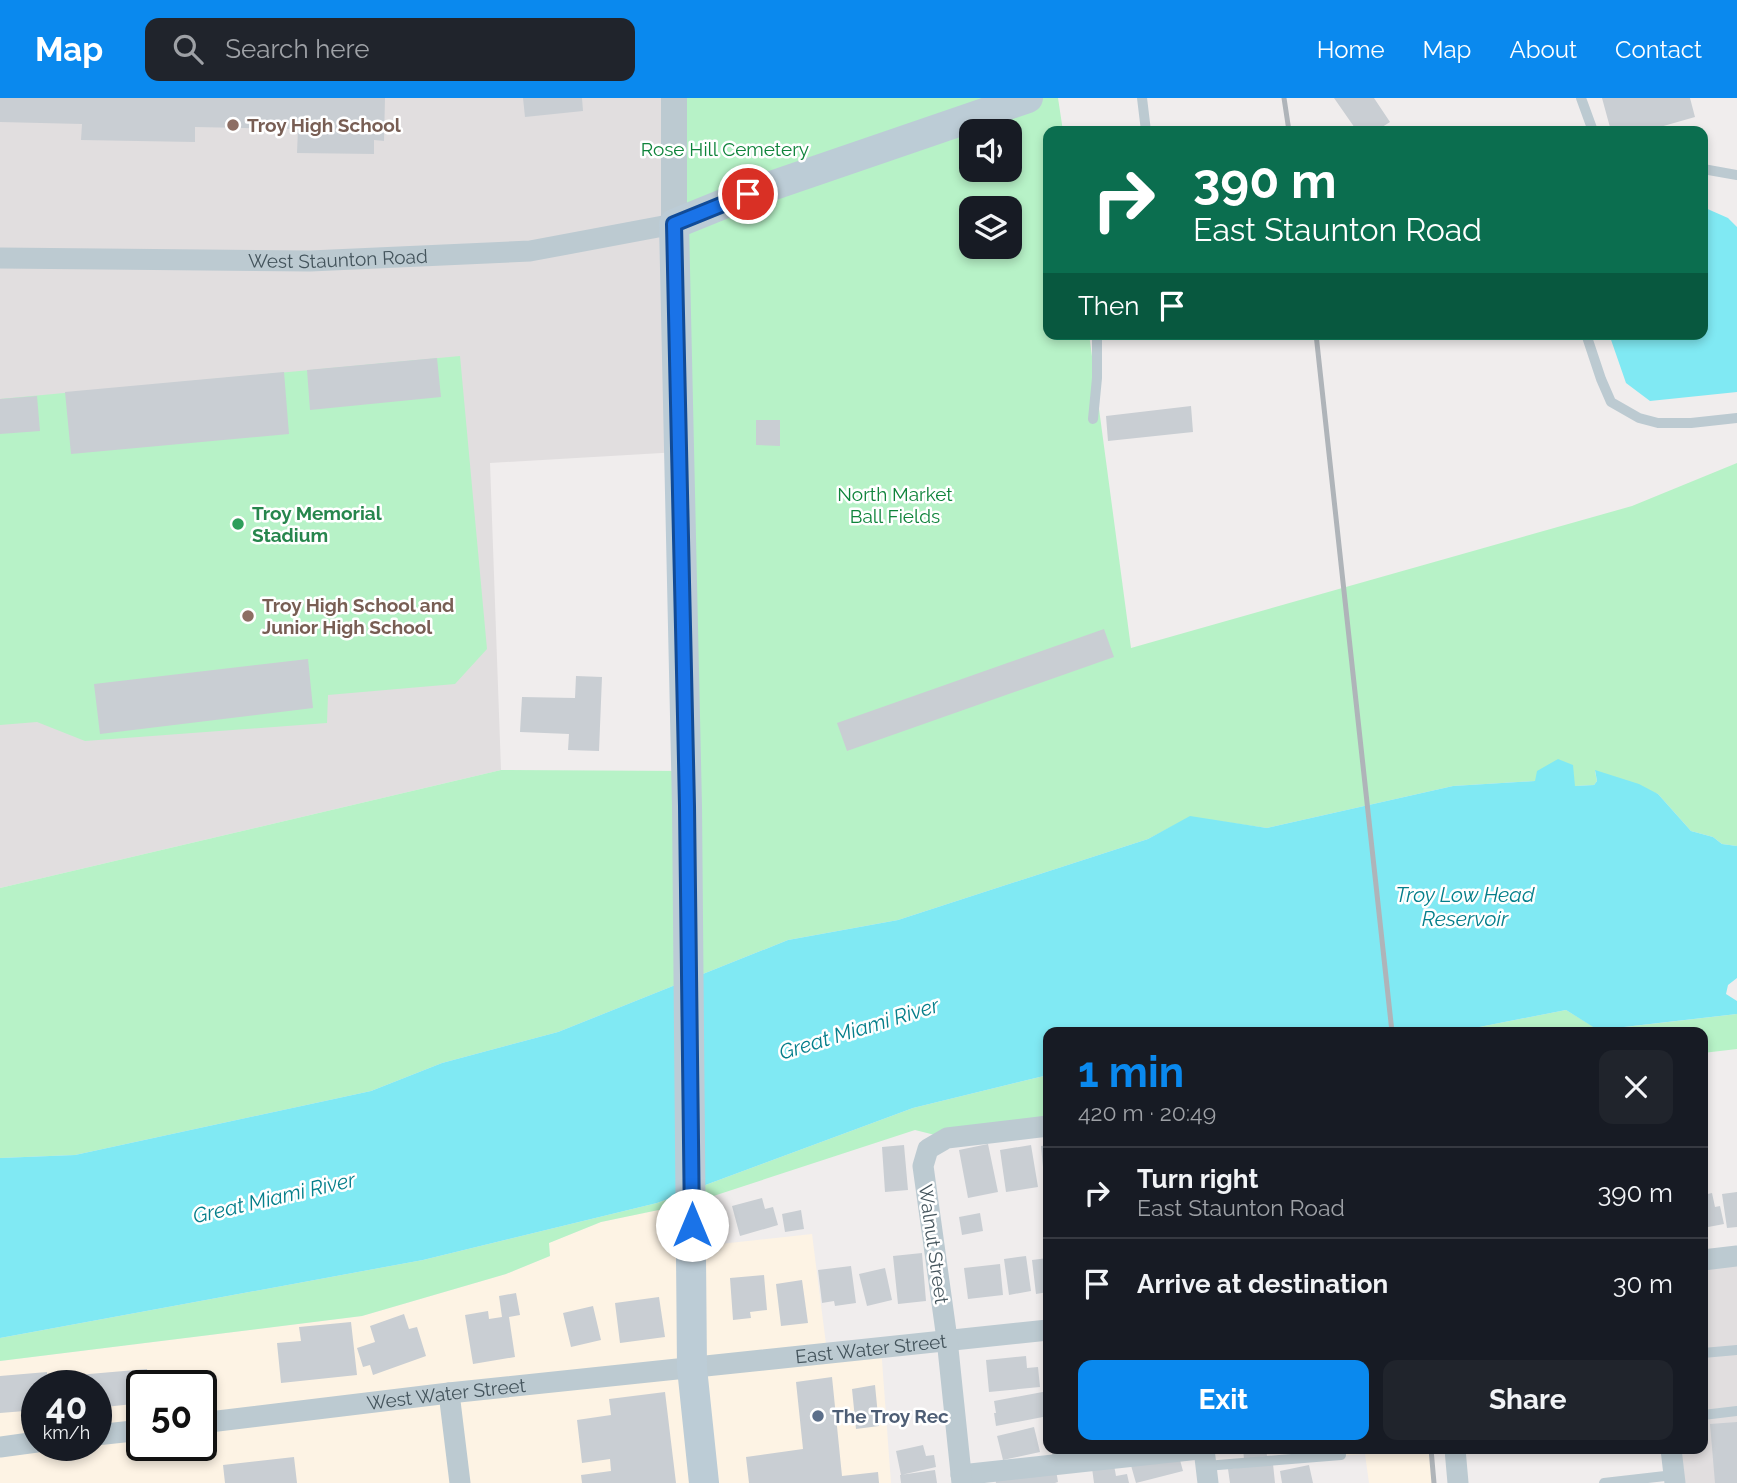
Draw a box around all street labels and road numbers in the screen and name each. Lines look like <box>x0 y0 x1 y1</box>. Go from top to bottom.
street label: West Staunton Road <box>248 245 428 272</box>
street label: Walnut Street <box>915 1183 953 1306</box>
street label: East Water Street <box>794 1330 948 1368</box>
street label: West Water Street <box>366 1374 527 1414</box>

